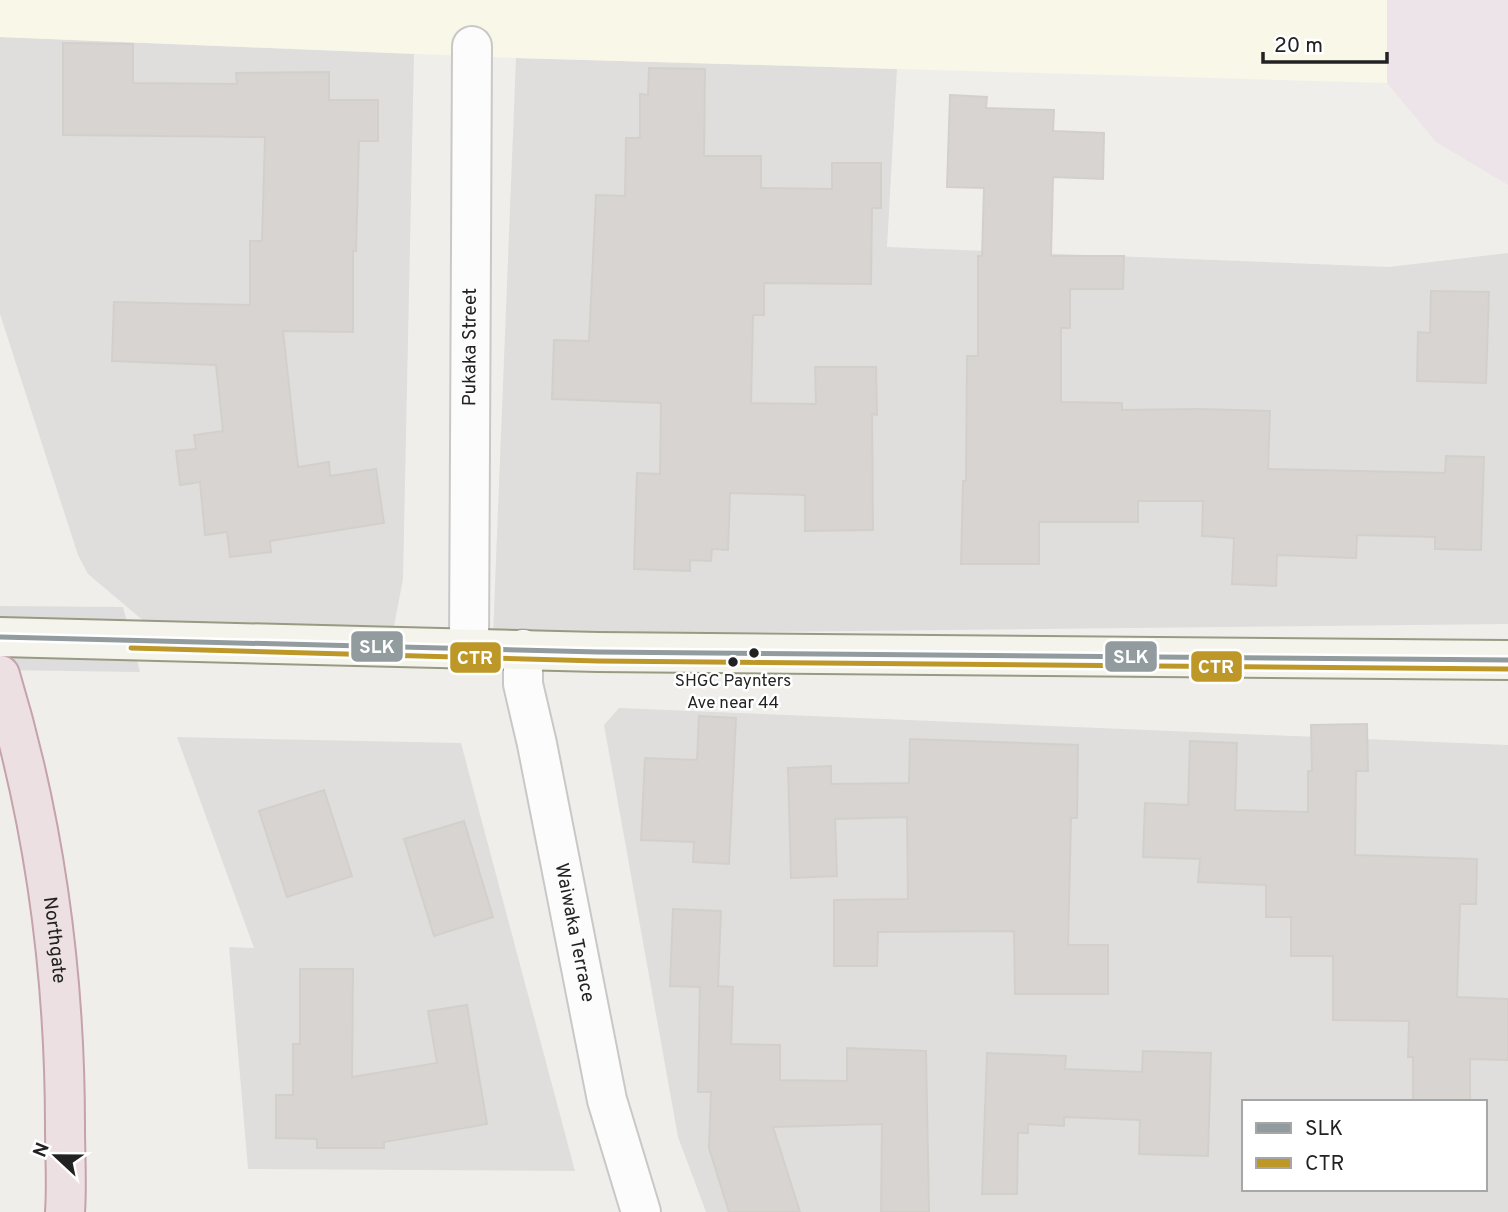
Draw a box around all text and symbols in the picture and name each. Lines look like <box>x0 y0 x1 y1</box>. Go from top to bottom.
scale bar <box>1263 21 1387 65</box>
text: 20 m <box>1274 33 1323 60</box>
street label: Pukaka Street <box>458 288 483 406</box>
line badge: SLK <box>350 630 404 663</box>
text: SLK <box>359 636 395 660</box>
line badge: SLK <box>1104 640 1158 673</box>
line badge: CTR <box>449 641 502 674</box>
unlabelled marker <box>747 646 761 660</box>
text: SLK <box>1113 646 1149 670</box>
text: CTR <box>457 647 493 671</box>
line badge: CTR <box>1190 650 1243 683</box>
marker: SHGC Paynters Ave near 44 <box>726 655 740 669</box>
text: CTR <box>1198 656 1234 680</box>
place label: SHGC Paynters Ave near 44 <box>675 671 791 715</box>
street label: Waiwaka Terrace <box>549 861 600 1004</box>
street label: Northgate <box>37 895 71 985</box>
legend <box>1242 1100 1487 1191</box>
text: SLK <box>1305 1116 1343 1143</box>
north arrow <box>21 1121 91 1191</box>
text: N <box>28 1140 56 1161</box>
text: CTR <box>1305 1151 1345 1178</box>

